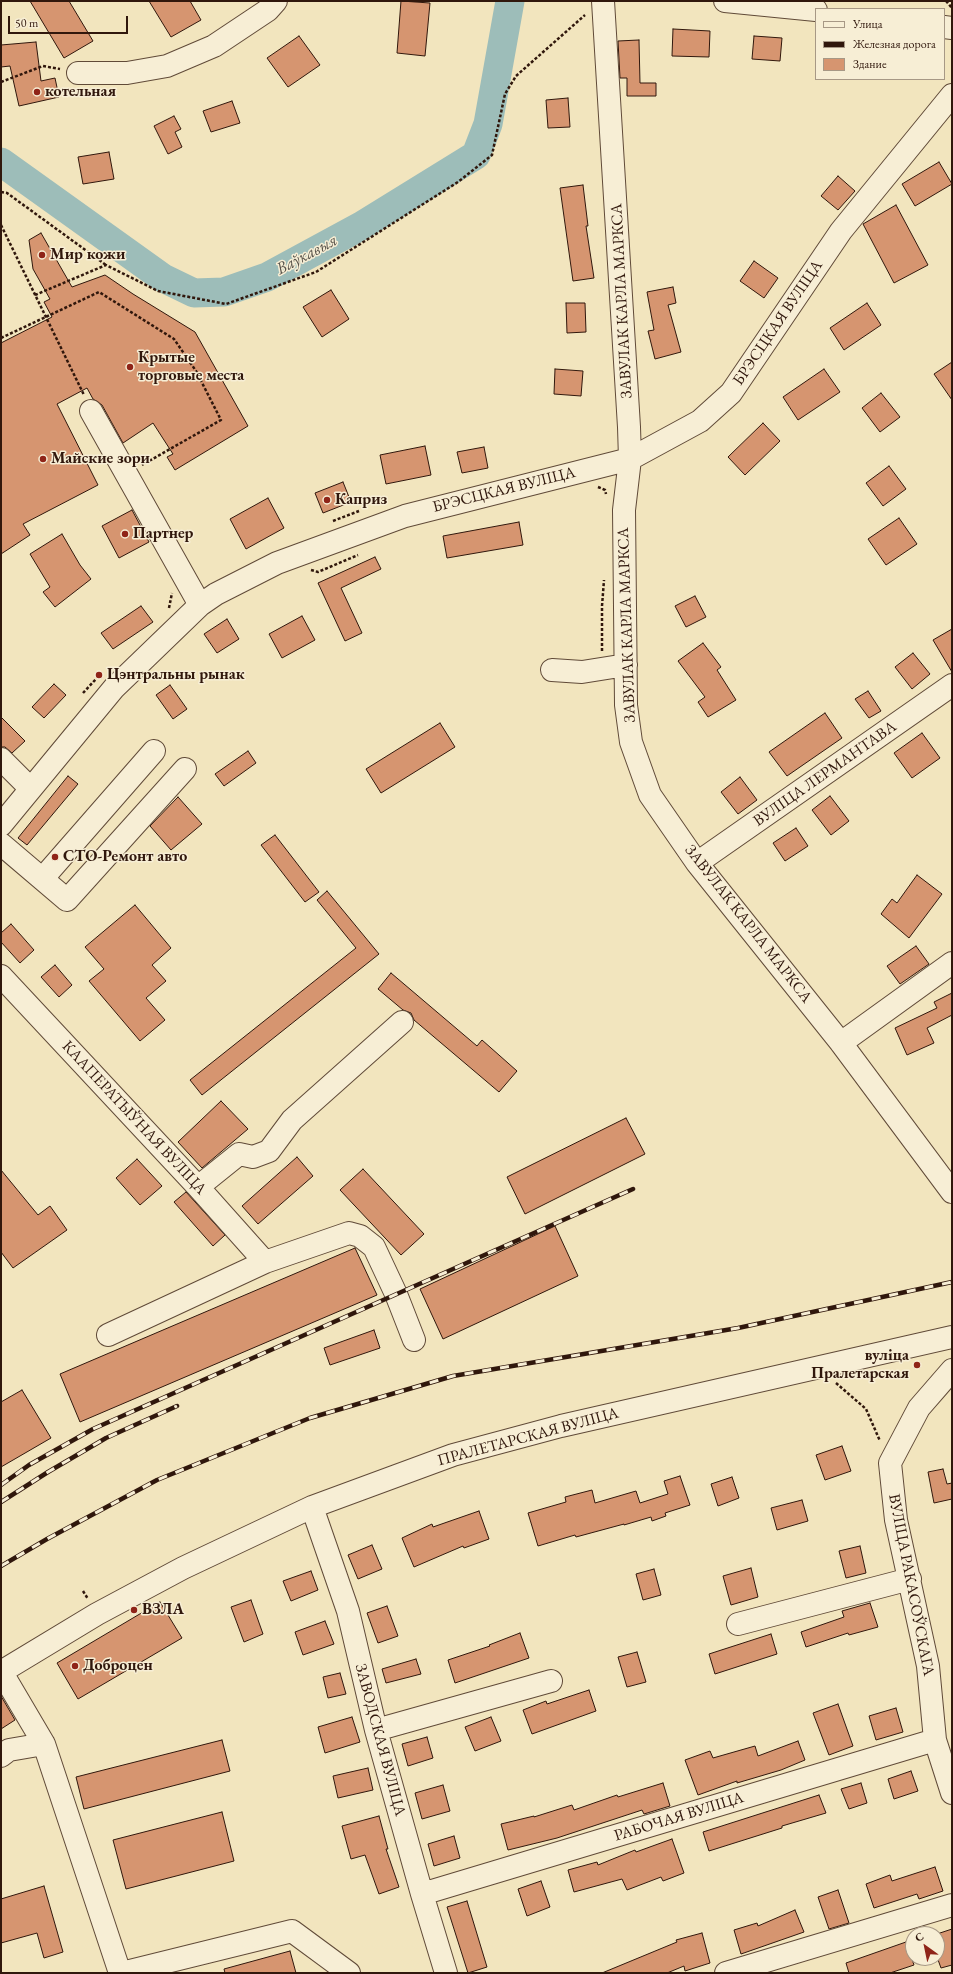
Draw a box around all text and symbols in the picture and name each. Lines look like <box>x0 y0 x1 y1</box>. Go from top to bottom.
scale bar <box>10 8 130 34</box>
legend <box>815 8 945 80</box>
text: 50 m <box>15 15 38 31</box>
text: Улица <box>853 16 883 32</box>
text: Железная дорога <box>853 36 936 52</box>
text: Здание <box>853 56 887 72</box>
place label: котельная <box>45 82 116 102</box>
marker: котельная <box>32 87 42 97</box>
street label: ЗАВУЛАК КАРЛА МАРКСА <box>607 203 637 399</box>
water label: Ваўкавыя <box>273 230 341 280</box>
place label: Мир кожи <box>50 245 125 265</box>
marker: Мир кожи <box>37 250 47 260</box>
street label: БРЭСЦКАЯ ВУЛІЦА <box>729 257 827 389</box>
place label: Крытые торговые места <box>138 348 244 386</box>
marker: Крытые торговые места <box>125 362 135 372</box>
place label: Майские зори <box>51 449 150 469</box>
marker: Майские зори <box>38 454 48 464</box>
street label: БРЭСЦКАЯ ВУЛІЦА <box>431 463 577 517</box>
place label: Каприз <box>335 490 387 510</box>
marker: Каприз <box>322 495 332 505</box>
place label: Партнер <box>133 524 193 544</box>
street label: ЗАВУЛАК КАРЛА МАРКСА <box>614 527 640 723</box>
marker: Партнер <box>120 529 130 539</box>
place label: Цэнтральны рынак <box>107 665 245 685</box>
marker: Цэнтральны рынак <box>94 670 104 680</box>
street label: ВУЛІЦА ЛЕРМАНТАВА <box>750 717 900 831</box>
street label: ЗАВУЛАК КАРЛА МАРКСА <box>680 841 816 1007</box>
place label: СТО-Ремонт авто <box>63 847 187 867</box>
marker: СТО-Ремонт авто <box>50 852 60 862</box>
street label: КААПЕРАТЫЎНАЯ ВУЛІЦА <box>58 1037 210 1199</box>
place label: вуліца Пралетарская <box>811 1346 909 1384</box>
marker: вуліца Пралетарская <box>912 1360 922 1370</box>
street label: ПРАЛЕТАРСКАЯ ВУЛІЦА <box>435 1404 621 1470</box>
street label: ВУЛІЦА РАКАСОЎСКАГА <box>884 1492 938 1678</box>
place label: ВЗЛА <box>142 1600 184 1620</box>
marker: ВЗЛА <box>129 1605 139 1615</box>
place label: Доброцен <box>83 1656 153 1676</box>
marker: Доброцен <box>70 1661 80 1671</box>
street label: ЗАВОДСКАЯ ВУЛІЦА <box>350 1662 410 1818</box>
street label: РАБОЧАЯ ВУЛІЦА <box>612 1788 746 1846</box>
north arrow <box>905 1926 945 1966</box>
text: С <box>912 1929 926 1945</box>

